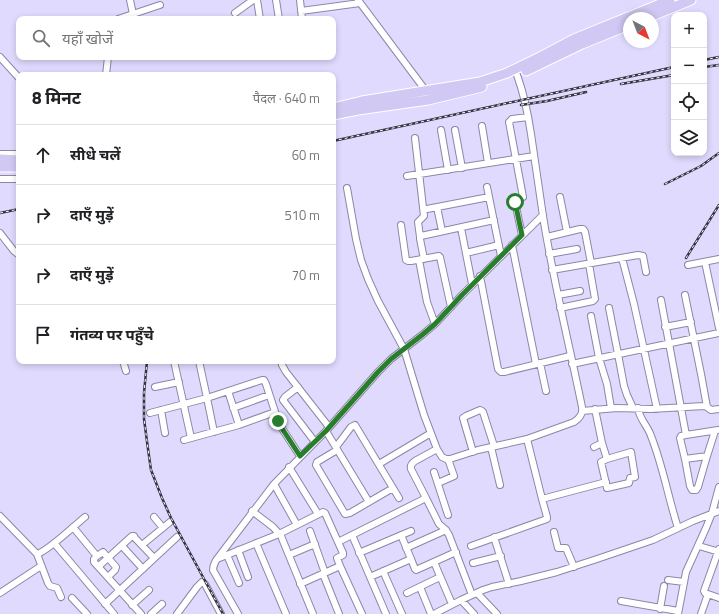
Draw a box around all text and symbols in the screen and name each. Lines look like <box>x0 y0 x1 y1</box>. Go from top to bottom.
north arrow <box>623 12 659 48</box>
map controls <box>671 12 707 156</box>
button: + <box>671 12 707 48</box>
search box <box>16 16 336 60</box>
icon: search <box>30 27 52 49</box>
text: यहाँ खोजें <box>62 27 113 50</box>
button: − <box>671 48 707 84</box>
button: locate <box>671 84 707 120</box>
text: 8 मिनट <box>32 85 81 111</box>
text: पैदल · 640 m <box>253 88 320 108</box>
button: layers <box>671 120 707 156</box>
text: सीधे चलें <box>70 143 121 166</box>
icon: ahead <box>32 144 54 166</box>
text: 60 m <box>292 145 320 165</box>
route start <box>506 193 524 211</box>
text: दाएँ मुड़ें <box>70 203 114 226</box>
icon: right <box>32 204 54 226</box>
text: 510 m <box>284 205 320 225</box>
text: दाएँ मुड़ें <box>70 263 114 286</box>
icon: right <box>32 264 54 286</box>
text: 70 m <box>292 265 320 285</box>
text: गंतव्य पर पहुँचे <box>70 323 154 346</box>
icon: arrive <box>32 324 54 346</box>
route end <box>269 412 287 430</box>

